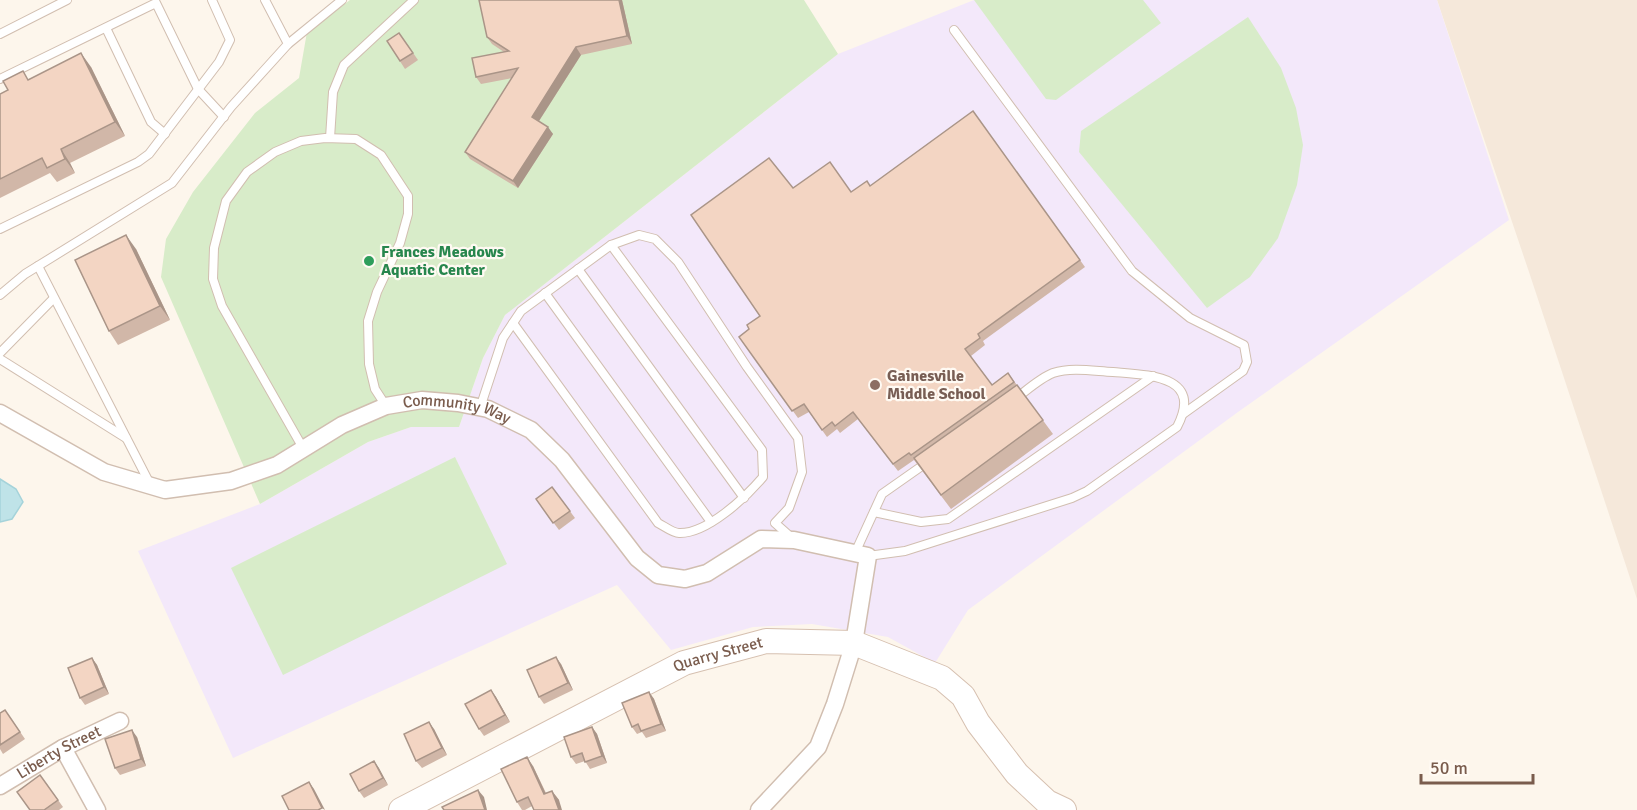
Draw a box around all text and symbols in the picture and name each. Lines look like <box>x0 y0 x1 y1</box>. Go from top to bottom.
place label: Frances Meadows Aquatic Center <box>381 242 504 280</box>
marker: Frances Meadows Aquatic Center <box>362 254 376 268</box>
place label: Gainesville Middle School <box>887 366 986 404</box>
marker: Gainesville Middle School <box>868 378 882 392</box>
street label: Community Way <box>401 390 515 429</box>
street label: Quarry Street <box>670 632 765 677</box>
street label: Liberty Street <box>13 721 105 784</box>
scale bar <box>1421 747 1534 785</box>
text: 50 m <box>1430 757 1468 779</box>

